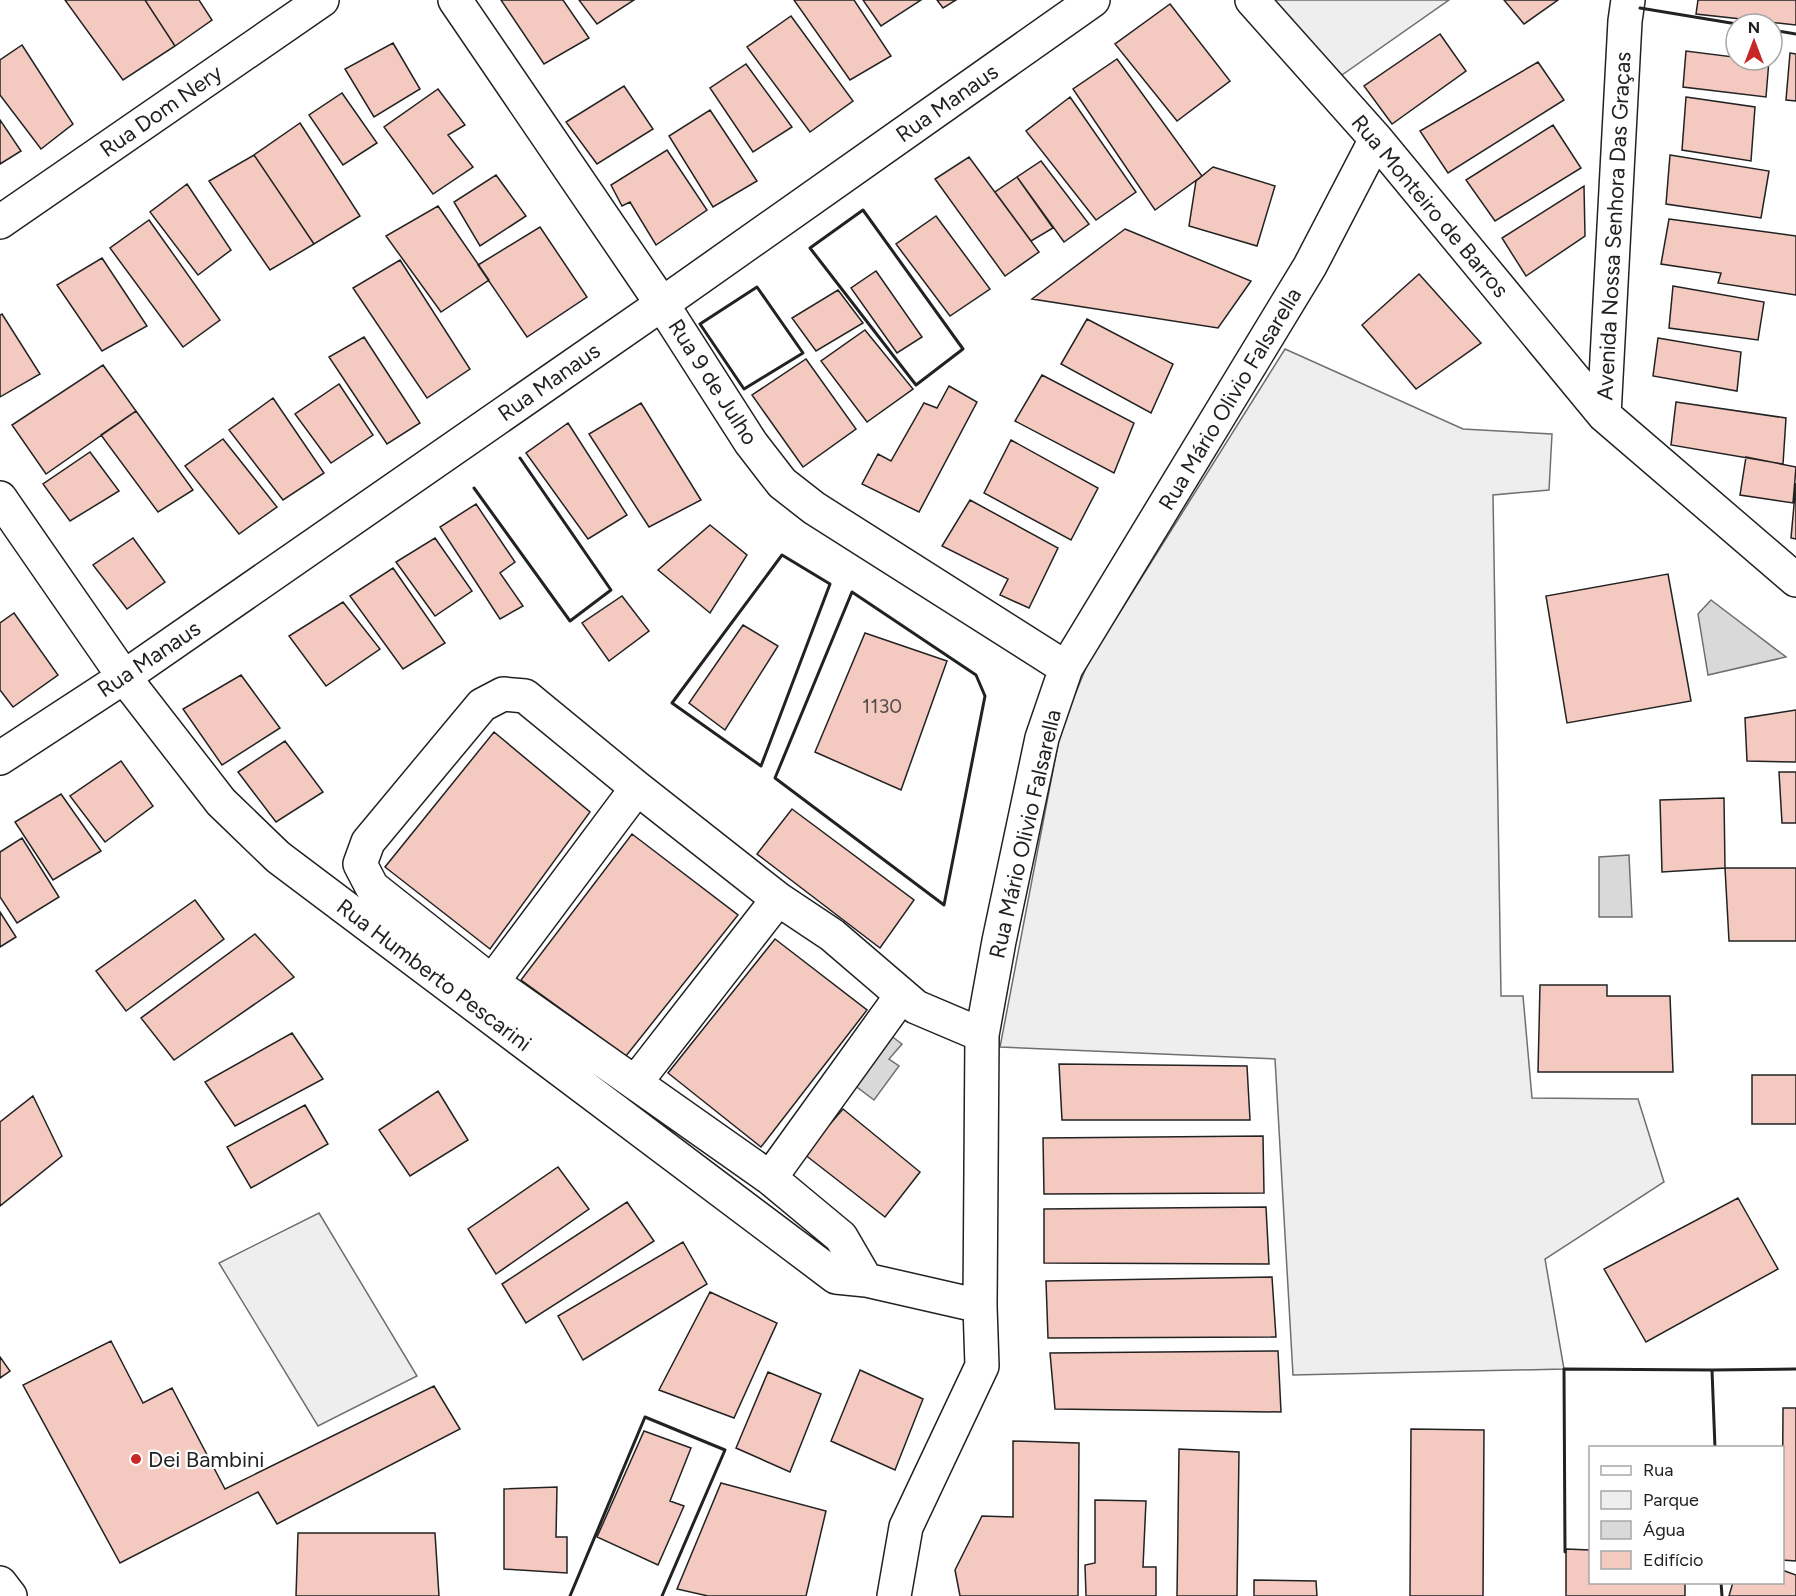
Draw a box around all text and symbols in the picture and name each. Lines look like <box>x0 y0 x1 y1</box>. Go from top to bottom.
north arrow <box>1724 12 1784 72</box>
text: N <box>1748 18 1760 37</box>
street label: Avenida Nossa Senhora Das Graças <box>1591 51 1637 401</box>
street label: Rua Manaus <box>891 58 1003 148</box>
street label: Rua Dom Nery <box>95 59 228 163</box>
street label: Rua Monteiro de Barros <box>1346 109 1514 303</box>
street label: Rua Mário Olivio Falsarella <box>1153 283 1307 515</box>
street label: Rua 9 de Julho <box>662 314 764 450</box>
street label: Rua Manaus <box>493 337 605 427</box>
street label: Rua Manaus <box>92 615 206 703</box>
house number: 1130 <box>862 694 902 718</box>
street label: Rua Mário Olivio Falsarella <box>983 707 1067 961</box>
street label: Rua Humberto Pescarini <box>331 893 537 1057</box>
place label: Dei Bambini <box>148 1446 264 1473</box>
legend <box>1589 1446 1784 1584</box>
marker: Dei Bambini <box>129 1452 143 1466</box>
text: Rua <box>1643 1459 1674 1481</box>
text: Parque <box>1643 1489 1699 1511</box>
text: Água <box>1643 1519 1685 1541</box>
text: Edifício <box>1643 1549 1704 1571</box>

